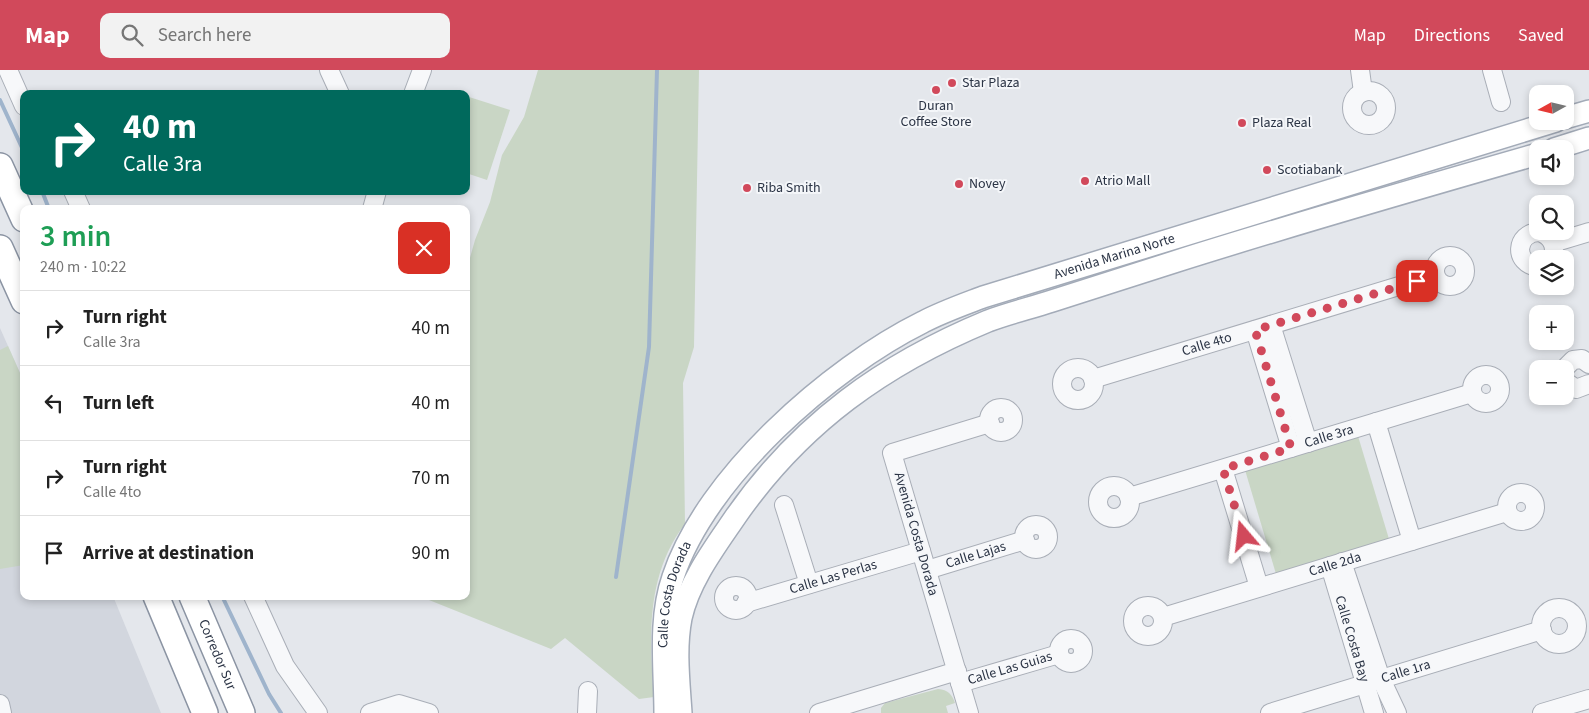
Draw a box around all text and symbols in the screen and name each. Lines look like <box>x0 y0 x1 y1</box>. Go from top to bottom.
search box <box>100 13 450 58</box>
text: Map <box>25 18 70 53</box>
icon: search <box>118 21 146 49</box>
text: Search here <box>158 22 251 49</box>
text: Map <box>1354 23 1386 48</box>
text: Directions <box>1414 23 1490 48</box>
text: Saved <box>1518 23 1564 48</box>
place label: Star Plaza <box>962 73 1020 93</box>
marker: Star Plaza <box>946 77 958 89</box>
marker: Duran Coffee Store <box>930 84 942 96</box>
north arrow <box>1529 85 1574 130</box>
map controls <box>1529 85 1574 405</box>
place label: Duran Coffee Store <box>900 96 972 132</box>
text: 40 m <box>123 102 197 152</box>
icon: right <box>40 110 105 175</box>
place label: Plaza Real <box>1252 113 1312 133</box>
marker: Plaza Real <box>1236 117 1248 129</box>
button: sound <box>1529 140 1574 185</box>
text: Calle 3ra <box>123 148 202 180</box>
place label: Scotiabank <box>1277 160 1342 180</box>
marker: Scotiabank <box>1261 164 1273 176</box>
place label: Atrio Mall <box>1095 171 1151 191</box>
place label: Novey <box>969 174 1006 194</box>
marker: Atrio Mall <box>1079 175 1091 187</box>
place label: Riba Smith <box>757 178 821 198</box>
marker: Novey <box>953 178 965 190</box>
marker: Riba Smith <box>741 182 753 194</box>
button: search <box>1529 195 1574 240</box>
text: 3 min <box>40 215 111 258</box>
button: close <box>398 222 450 274</box>
street label: Avenida Marina Norte <box>1051 229 1178 285</box>
button: layers <box>1529 250 1574 295</box>
text: 240 m · 10:22 <box>40 256 127 278</box>
pin <box>1396 260 1438 302</box>
icon: arrive <box>1403 267 1431 295</box>
text: Turn right <box>83 304 167 331</box>
button: + <box>1529 305 1574 350</box>
icon: right <box>40 314 68 342</box>
text: 40 m <box>412 315 450 342</box>
street label: Calle 4to <box>1180 327 1234 361</box>
text: Calle 3ra <box>83 331 141 353</box>
button: − <box>1529 360 1574 405</box>
icon: left <box>40 389 68 417</box>
text: Turn left <box>83 390 154 417</box>
text: 40 m <box>412 390 450 417</box>
street label: Calle 3ra <box>1302 419 1356 453</box>
text: Turn right <box>83 454 167 481</box>
icon: right <box>40 464 68 492</box>
text: 70 m <box>412 465 450 492</box>
street label: Avenida Costa Dorada <box>889 470 943 598</box>
text: Calle 4to <box>83 481 141 503</box>
position arrow <box>1217 509 1269 561</box>
street label: Calle Lajas <box>943 536 1009 574</box>
street label: Calle Costa Dorada <box>653 538 697 648</box>
icon: arrive <box>40 539 68 567</box>
text: Arrive at destination <box>83 540 254 567</box>
text: 90 m <box>412 540 450 567</box>
street label: Calle 2da <box>1307 547 1364 582</box>
street label: Calle Las Perlas <box>787 555 880 600</box>
street label: Calle Costa Bay <box>1329 593 1374 685</box>
street label: Corredor Sur <box>193 616 241 693</box>
street label: Calle Las Guias <box>965 646 1055 690</box>
street label: Calle 1ra <box>1379 655 1433 688</box>

